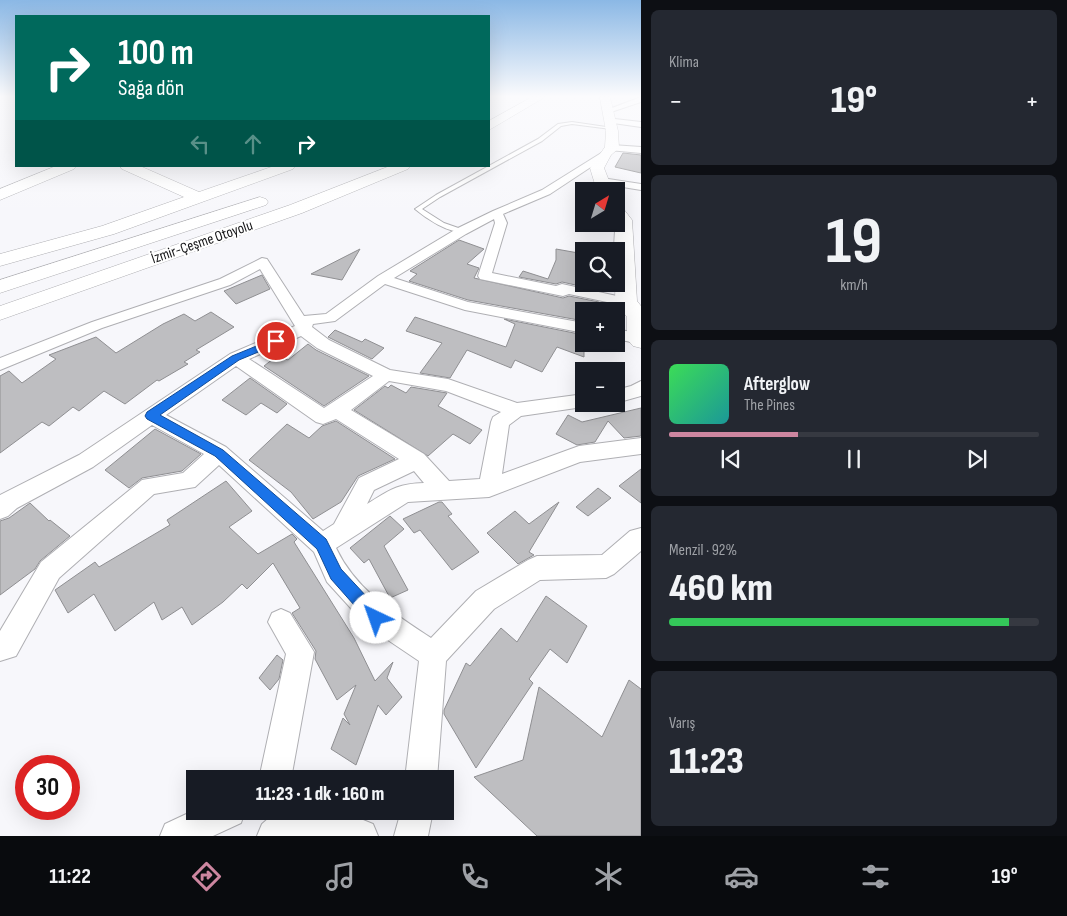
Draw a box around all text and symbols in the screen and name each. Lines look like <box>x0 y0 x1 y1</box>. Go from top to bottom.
text: 100 m <box>118 32 194 75</box>
icon: right <box>35 35 100 100</box>
text: Klima <box>669 53 699 72</box>
text: Sağa dön <box>118 75 184 102</box>
text: 19° <box>831 78 877 123</box>
text: − <box>669 85 683 118</box>
text: + <box>1025 85 1039 118</box>
icon: left <box>186 130 214 158</box>
icon: ahead <box>239 130 267 158</box>
icon: right <box>292 130 320 158</box>
north arrow <box>575 182 625 232</box>
map controls <box>575 182 625 412</box>
text: 19 <box>826 204 882 282</box>
street label: İzmir-Çeşme Otoyolu <box>149 216 255 268</box>
button: search <box>575 242 625 292</box>
text: km/h <box>840 276 868 295</box>
button: + <box>575 302 625 352</box>
pin <box>255 320 297 362</box>
icon: arrive <box>262 327 290 355</box>
button: − <box>575 362 625 412</box>
text: Afterglow <box>744 373 810 396</box>
text: The Pines <box>744 396 795 415</box>
icon: previous <box>717 445 745 473</box>
icon: pause <box>840 445 868 473</box>
icon: next <box>963 445 991 473</box>
text: Menzil · 92% <box>669 541 737 560</box>
text: 460 km <box>669 566 773 611</box>
position arrow <box>349 591 401 643</box>
text: Varış <box>669 714 695 733</box>
text: 11:23 <box>669 739 744 784</box>
speed limit sign: 30 <box>15 755 80 820</box>
text: 11:23 · 1 dk · 160 m <box>256 783 384 806</box>
icon: directions <box>189 859 224 894</box>
icon: music <box>323 859 358 894</box>
icon: phone <box>457 859 492 894</box>
icon: climate <box>591 859 626 894</box>
icon: car <box>724 859 759 894</box>
icon: filters <box>858 859 893 894</box>
text: 11:22 <box>49 863 91 890</box>
text: 19° <box>992 863 1018 890</box>

